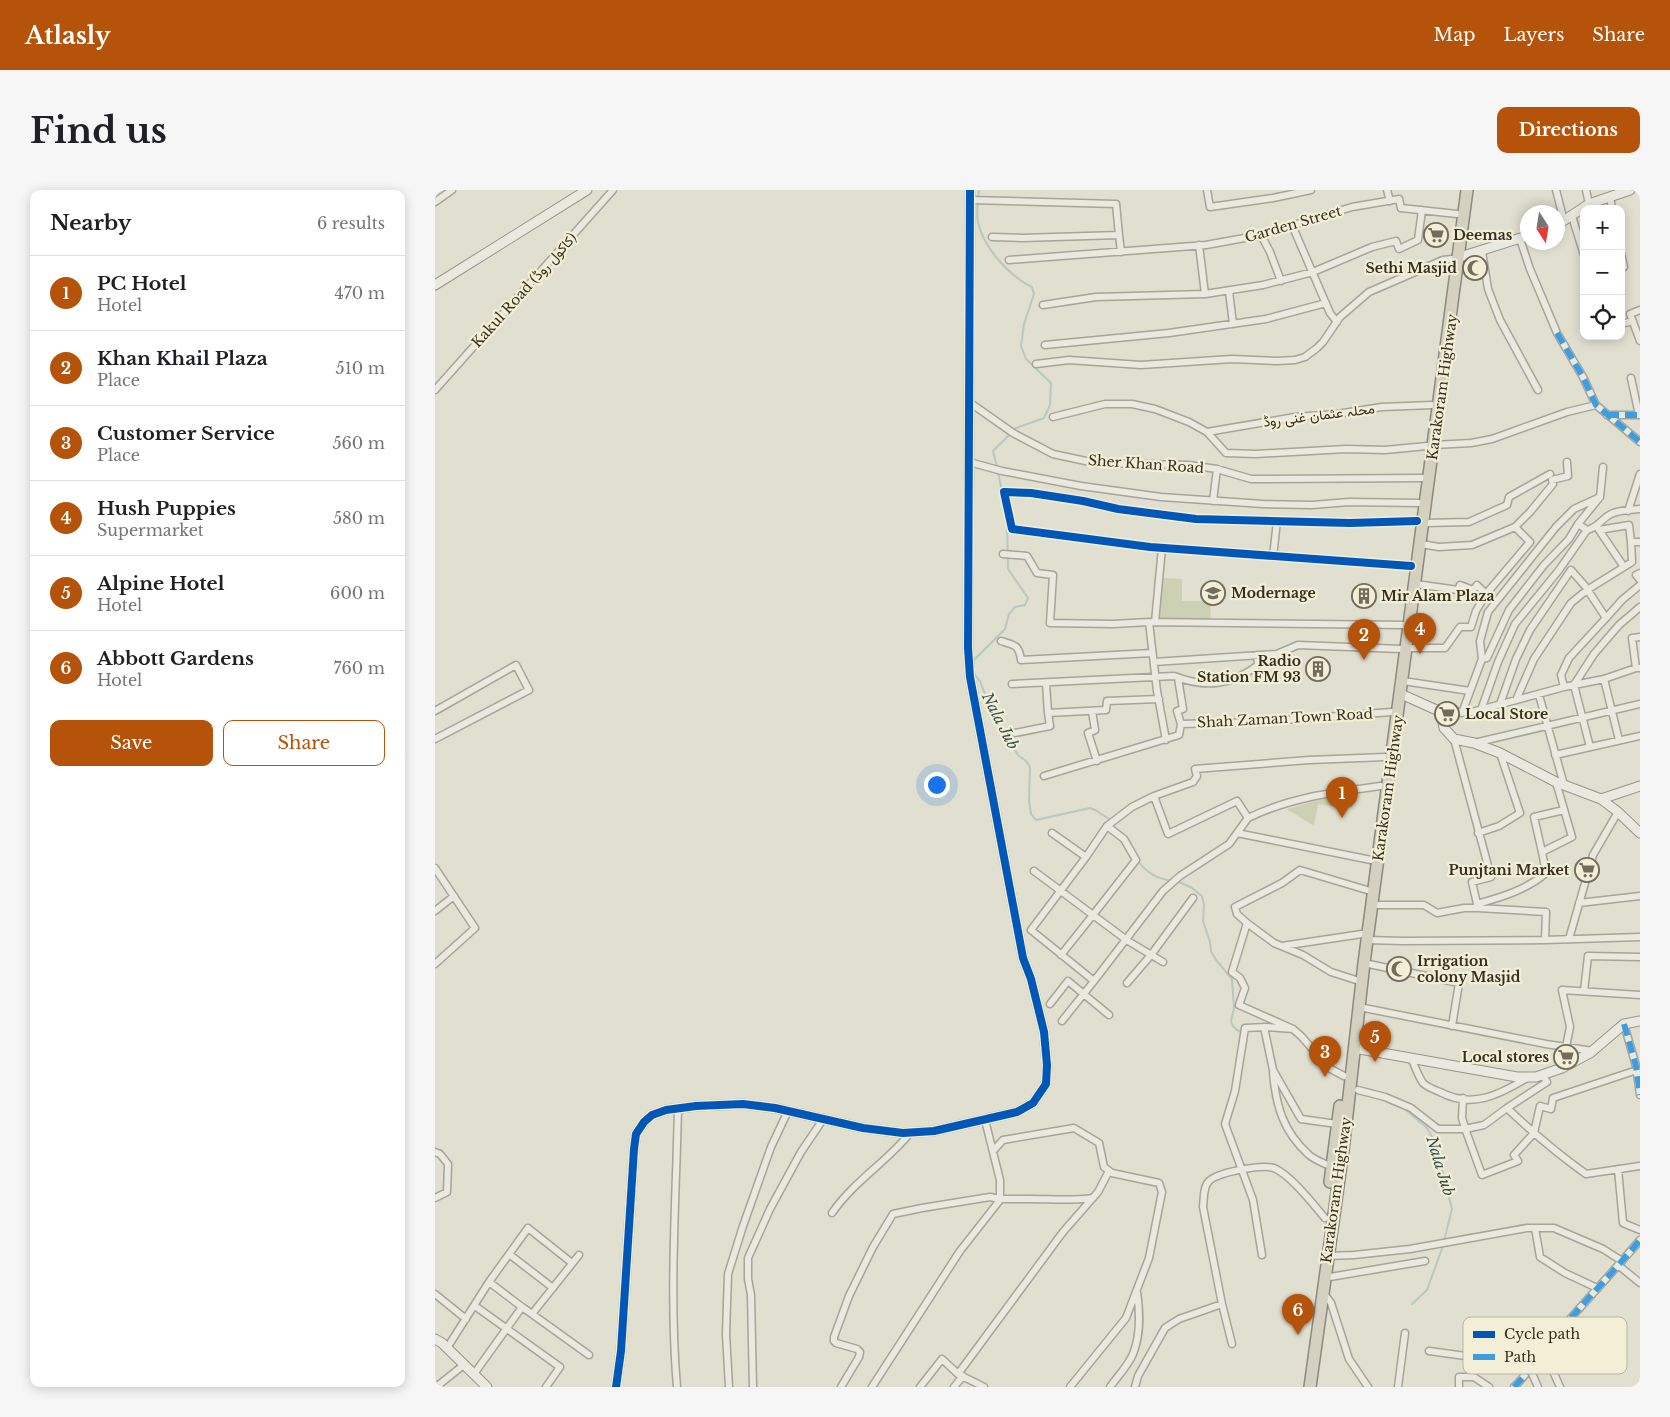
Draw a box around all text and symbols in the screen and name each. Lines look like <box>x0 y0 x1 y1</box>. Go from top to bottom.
text: Atlasly <box>25 21 111 50</box>
text: Map <box>1434 24 1475 46</box>
text: Layers <box>1503 24 1564 46</box>
text: Share <box>1592 24 1645 46</box>
button: Directions <box>1497 107 1640 153</box>
text: Find us <box>30 109 167 152</box>
street label: Garden Street <box>1243 201 1344 246</box>
north arrow <box>1520 205 1565 250</box>
map controls <box>1580 205 1625 340</box>
button: + <box>1580 205 1625 250</box>
text: Nearby <box>50 210 131 236</box>
text: 6 results <box>317 213 385 233</box>
supermarket icon: Deemas <box>1423 222 1449 248</box>
place label: Deemas <box>1453 226 1513 244</box>
street label: Kakul Road (کاکول روڈ) <box>468 229 581 352</box>
button: − <box>1580 250 1625 295</box>
mosque icon: Sethi Masjid <box>1462 255 1488 281</box>
place label: Sethi Masjid <box>1365 259 1457 277</box>
text: PC Hotel <box>97 272 187 295</box>
text: 1 <box>63 283 69 303</box>
text: 470 m <box>334 283 385 303</box>
text: Hotel <box>97 295 142 315</box>
button: locate <box>1580 295 1625 340</box>
street label: Karakoram Highway <box>1423 313 1461 461</box>
text: Khan Khail Plaza <box>97 347 268 370</box>
text: 2 <box>61 358 71 378</box>
text: 510 m <box>336 358 385 378</box>
text: Place <box>97 370 140 390</box>
street label: محلہ عثمان غنی روڈ <box>1262 399 1376 431</box>
text: Customer Service <box>97 422 275 445</box>
text: 3 <box>61 433 71 453</box>
text: 560 m <box>332 433 385 453</box>
text: Place <box>97 445 140 465</box>
street label: Sher Khan Road <box>1087 451 1205 477</box>
text: Hush Puppies <box>97 497 236 520</box>
text: 4 <box>61 508 71 528</box>
text: 580 m <box>333 508 385 528</box>
text: Supermarket <box>97 520 204 540</box>
text: Alpine Hotel <box>97 572 224 595</box>
school or university icon: Modernage <box>1200 580 1226 606</box>
text: 5 <box>61 583 71 603</box>
text: 600 m <box>330 583 385 603</box>
building icon: Mir Alam Plaza <box>1351 583 1377 609</box>
place label: Modernage <box>1231 584 1316 602</box>
place label: Mir Alam Plaza <box>1381 587 1495 605</box>
text: Hotel <box>97 595 142 615</box>
pin: 4 <box>1404 613 1436 654</box>
pin: 2 <box>1348 619 1380 660</box>
text: Abbott Gardens <box>97 647 254 670</box>
place label: Radio Station FM 93 <box>1197 652 1301 686</box>
building icon: Radio Station FM 93 <box>1305 656 1331 682</box>
text: 6 <box>61 658 71 678</box>
text: 760 m <box>333 658 385 678</box>
text: Hotel <box>97 670 142 690</box>
water label: Nala Jub <box>978 688 1023 753</box>
supermarket icon: Local Store <box>1434 701 1460 727</box>
street label: Shah Zaman Town Road <box>1197 704 1374 732</box>
place label: Local Store <box>1465 705 1548 723</box>
street label: Karakoram Highway <box>1369 714 1407 862</box>
button: Save <box>50 720 213 766</box>
button: Share <box>223 720 385 766</box>
your location <box>924 772 950 798</box>
pin: 1 <box>1326 777 1358 818</box>
supermarket icon: Punjtani Market <box>1574 857 1600 883</box>
place label: Punjtani Market <box>1448 861 1570 879</box>
place label: Irrigation colony Masjid <box>1417 952 1521 986</box>
mosque icon: Irrigation colony Masjid <box>1386 956 1412 982</box>
pin: 5 <box>1359 1021 1391 1062</box>
pin: 3 <box>1309 1036 1341 1077</box>
supermarket icon: Local stores <box>1553 1044 1579 1070</box>
place label: Local stores <box>1462 1048 1549 1066</box>
street label: Karakoram Highway <box>1317 1116 1355 1264</box>
water label: Nala Jub <box>1422 1133 1459 1198</box>
pin: 6 <box>1282 1294 1314 1335</box>
legend <box>1463 1317 1627 1374</box>
text: Cycle path <box>1504 1325 1581 1343</box>
text: Path <box>1504 1348 1536 1366</box>

